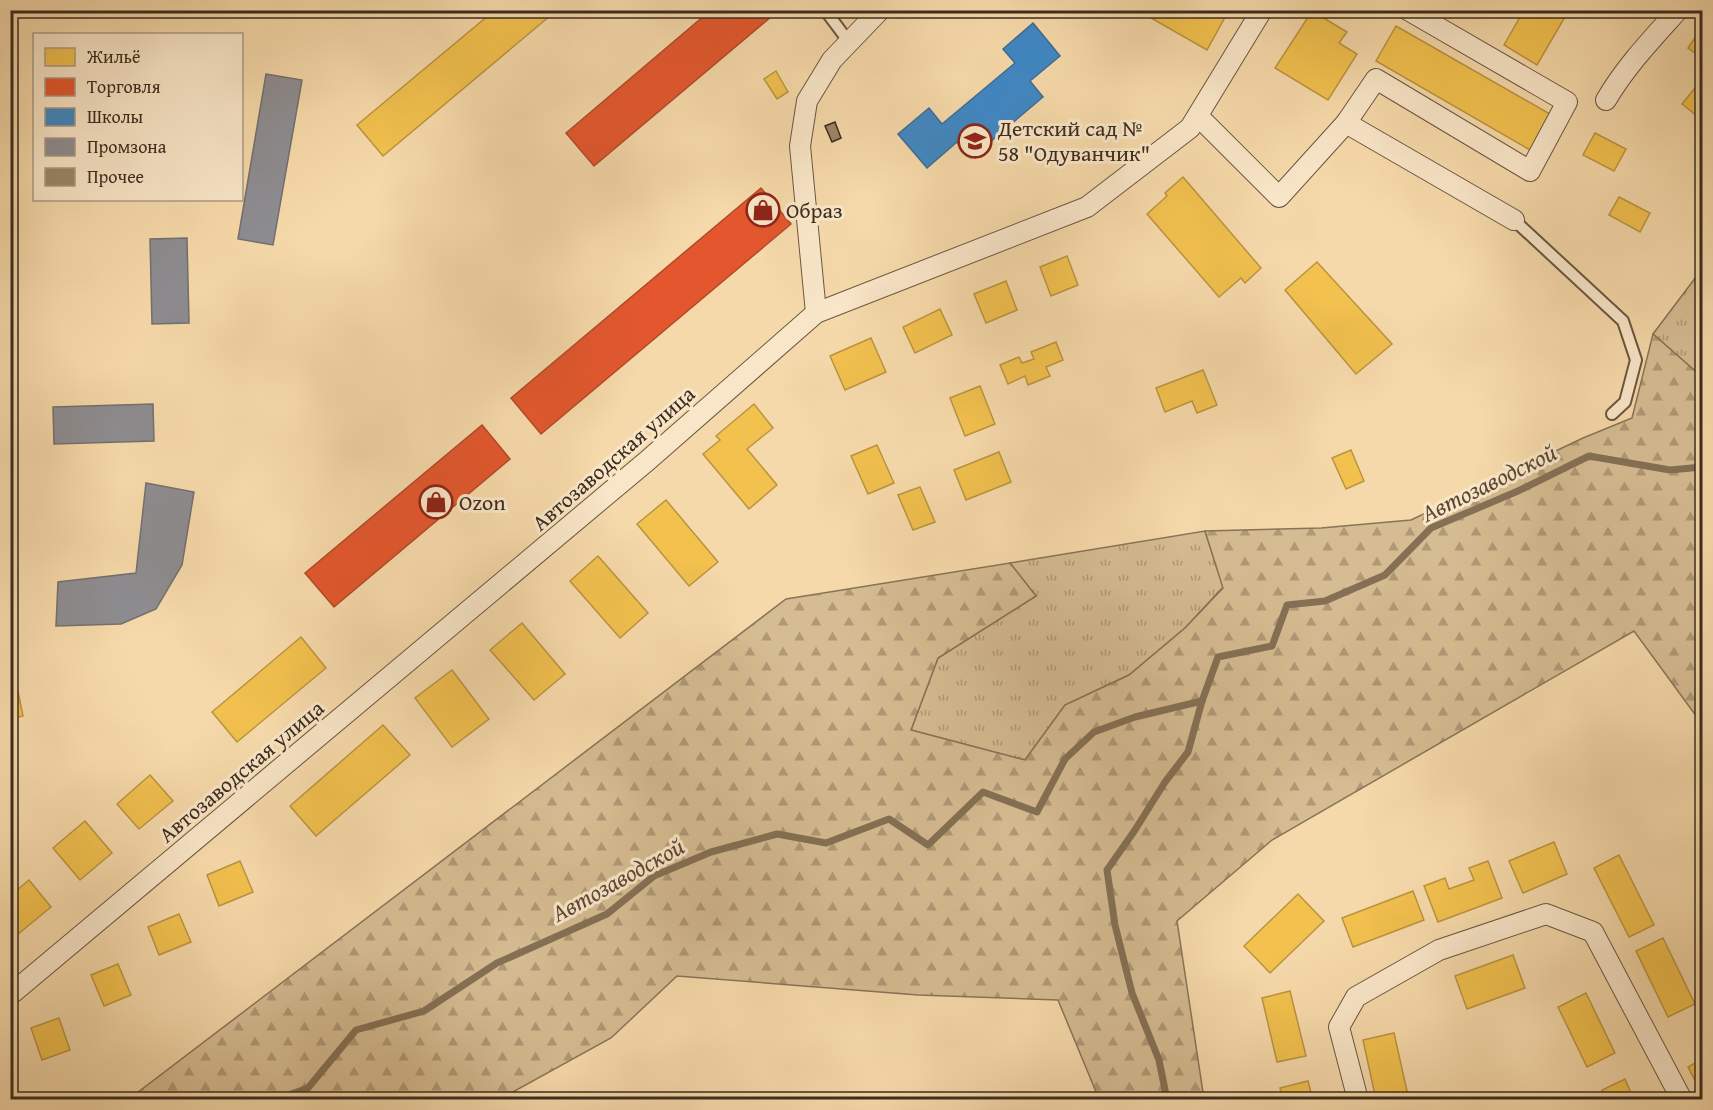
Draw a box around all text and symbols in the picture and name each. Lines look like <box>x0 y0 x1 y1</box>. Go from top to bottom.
legend <box>33 33 243 201</box>
text: Жильё <box>86 43 141 70</box>
text: Торговля <box>87 73 161 100</box>
text: Школы <box>87 103 144 130</box>
place label: Детский сад № 58 "Одуванчик" <box>997 112 1150 169</box>
school or university icon: Детский сад № 58 "Одуванчик" <box>957 123 993 159</box>
text: Промзона <box>87 133 167 160</box>
text: Прочее <box>87 163 144 190</box>
shop icon: Образ <box>745 192 781 228</box>
place label: Образ <box>786 194 843 226</box>
street label: Автозаводская улица <box>524 378 702 538</box>
water label: Автозаводской <box>1414 435 1562 531</box>
shop icon: Ozon <box>418 484 454 520</box>
place label: Ozon <box>459 486 506 518</box>
street label: Автозаводская улица <box>151 692 331 850</box>
water label: Автозаводской <box>544 829 691 931</box>

